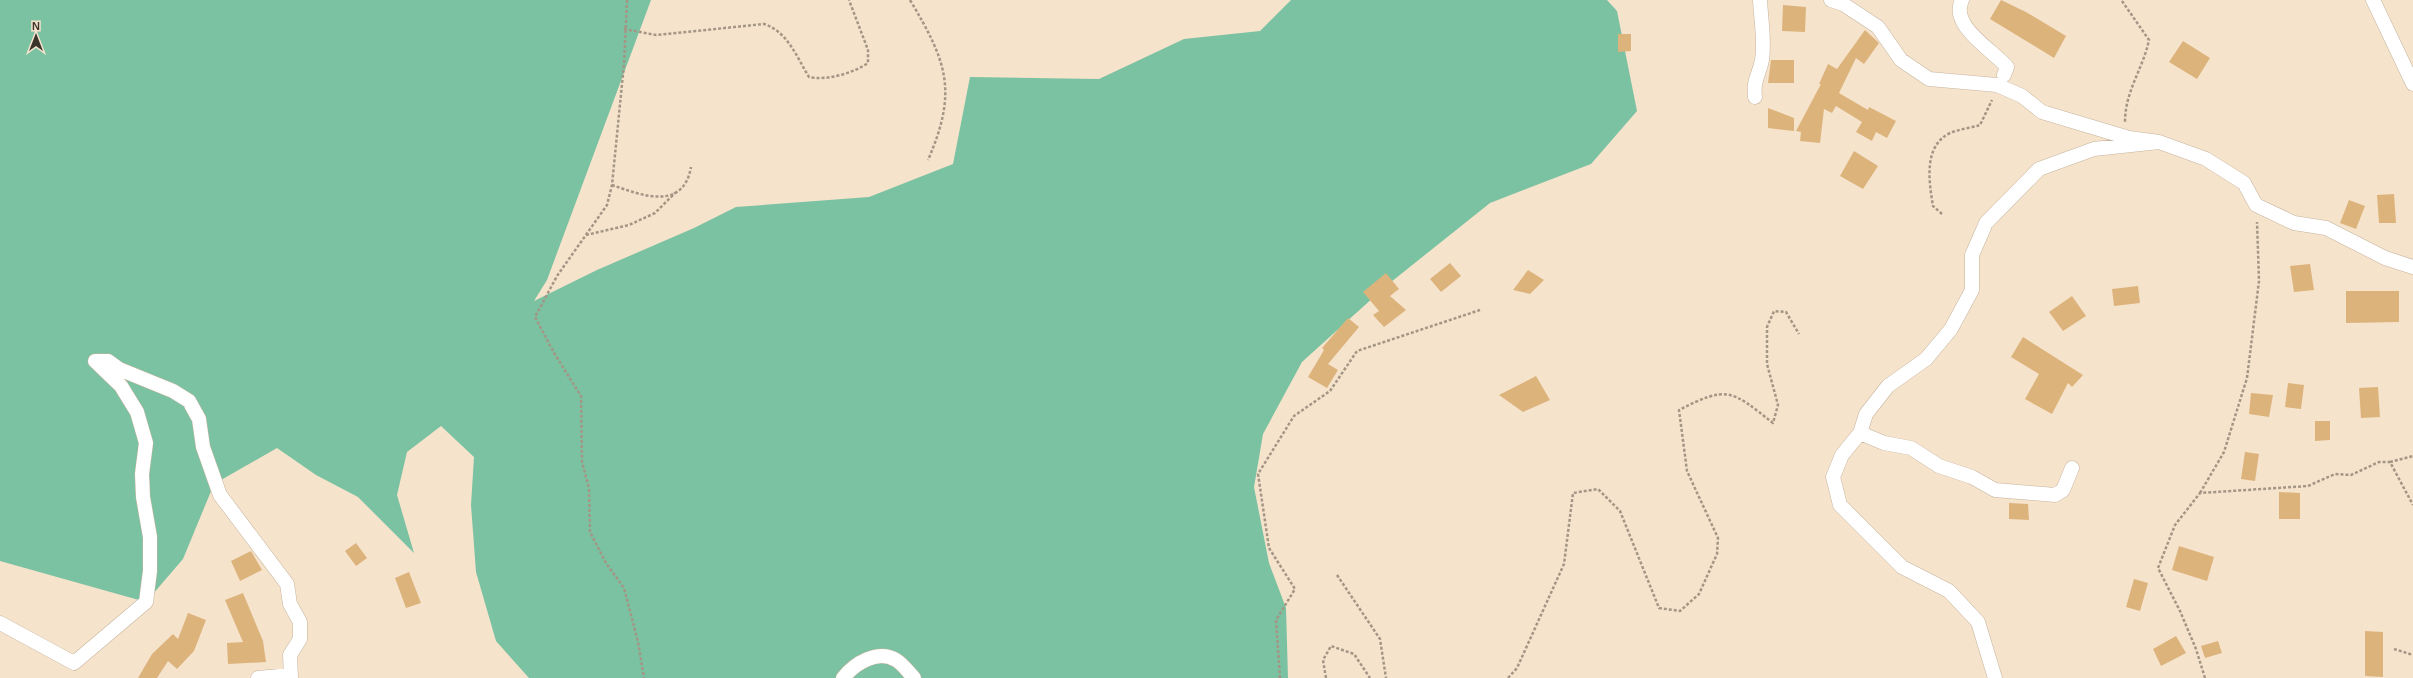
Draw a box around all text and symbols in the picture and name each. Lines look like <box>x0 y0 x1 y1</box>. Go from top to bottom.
north arrow <box>16 16 56 56</box>
text: N <box>32 20 40 32</box>

